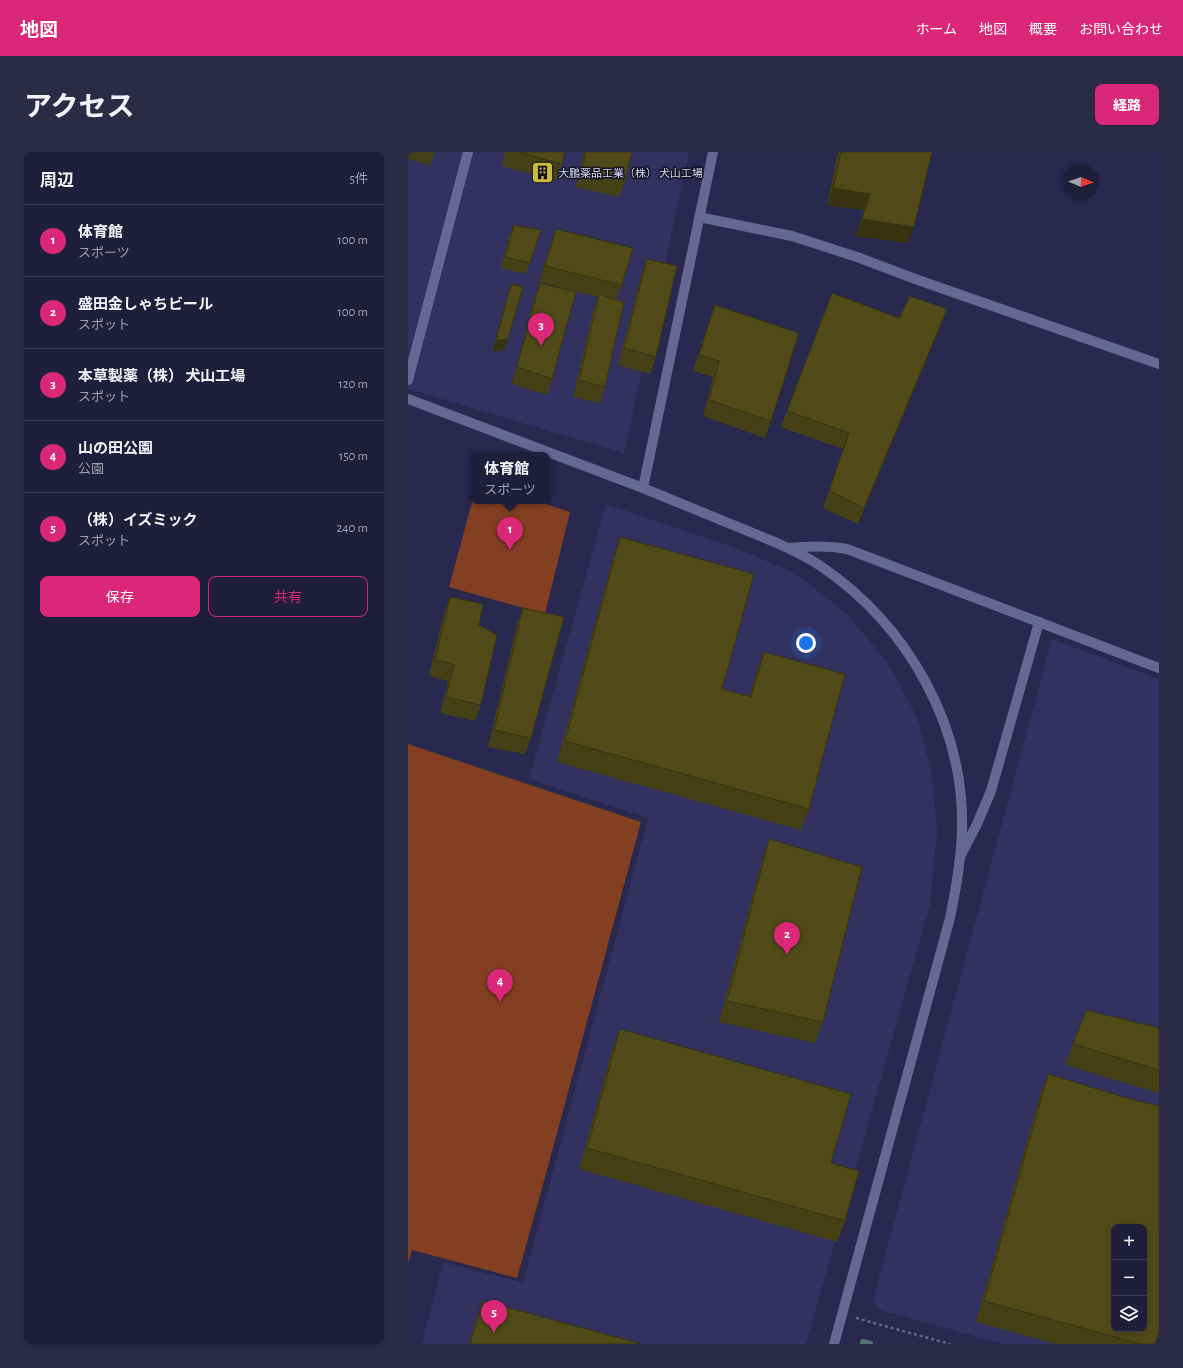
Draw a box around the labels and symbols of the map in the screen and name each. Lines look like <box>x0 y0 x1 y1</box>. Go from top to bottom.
building icon: 大鵬薬品工業（株） 犬山工場 <box>530 160 556 186</box>
north arrow <box>1063 164 1099 200</box>
place label: 大鵬薬品工業（株） 犬山工場 <box>558 167 703 179</box>
pin: 3 <box>528 313 554 346</box>
pin: 1 <box>497 517 523 550</box>
your location <box>796 633 816 653</box>
pin: 2 <box>774 922 800 955</box>
pin: 4 <box>487 969 513 1002</box>
pin: 5 <box>481 1300 507 1333</box>

